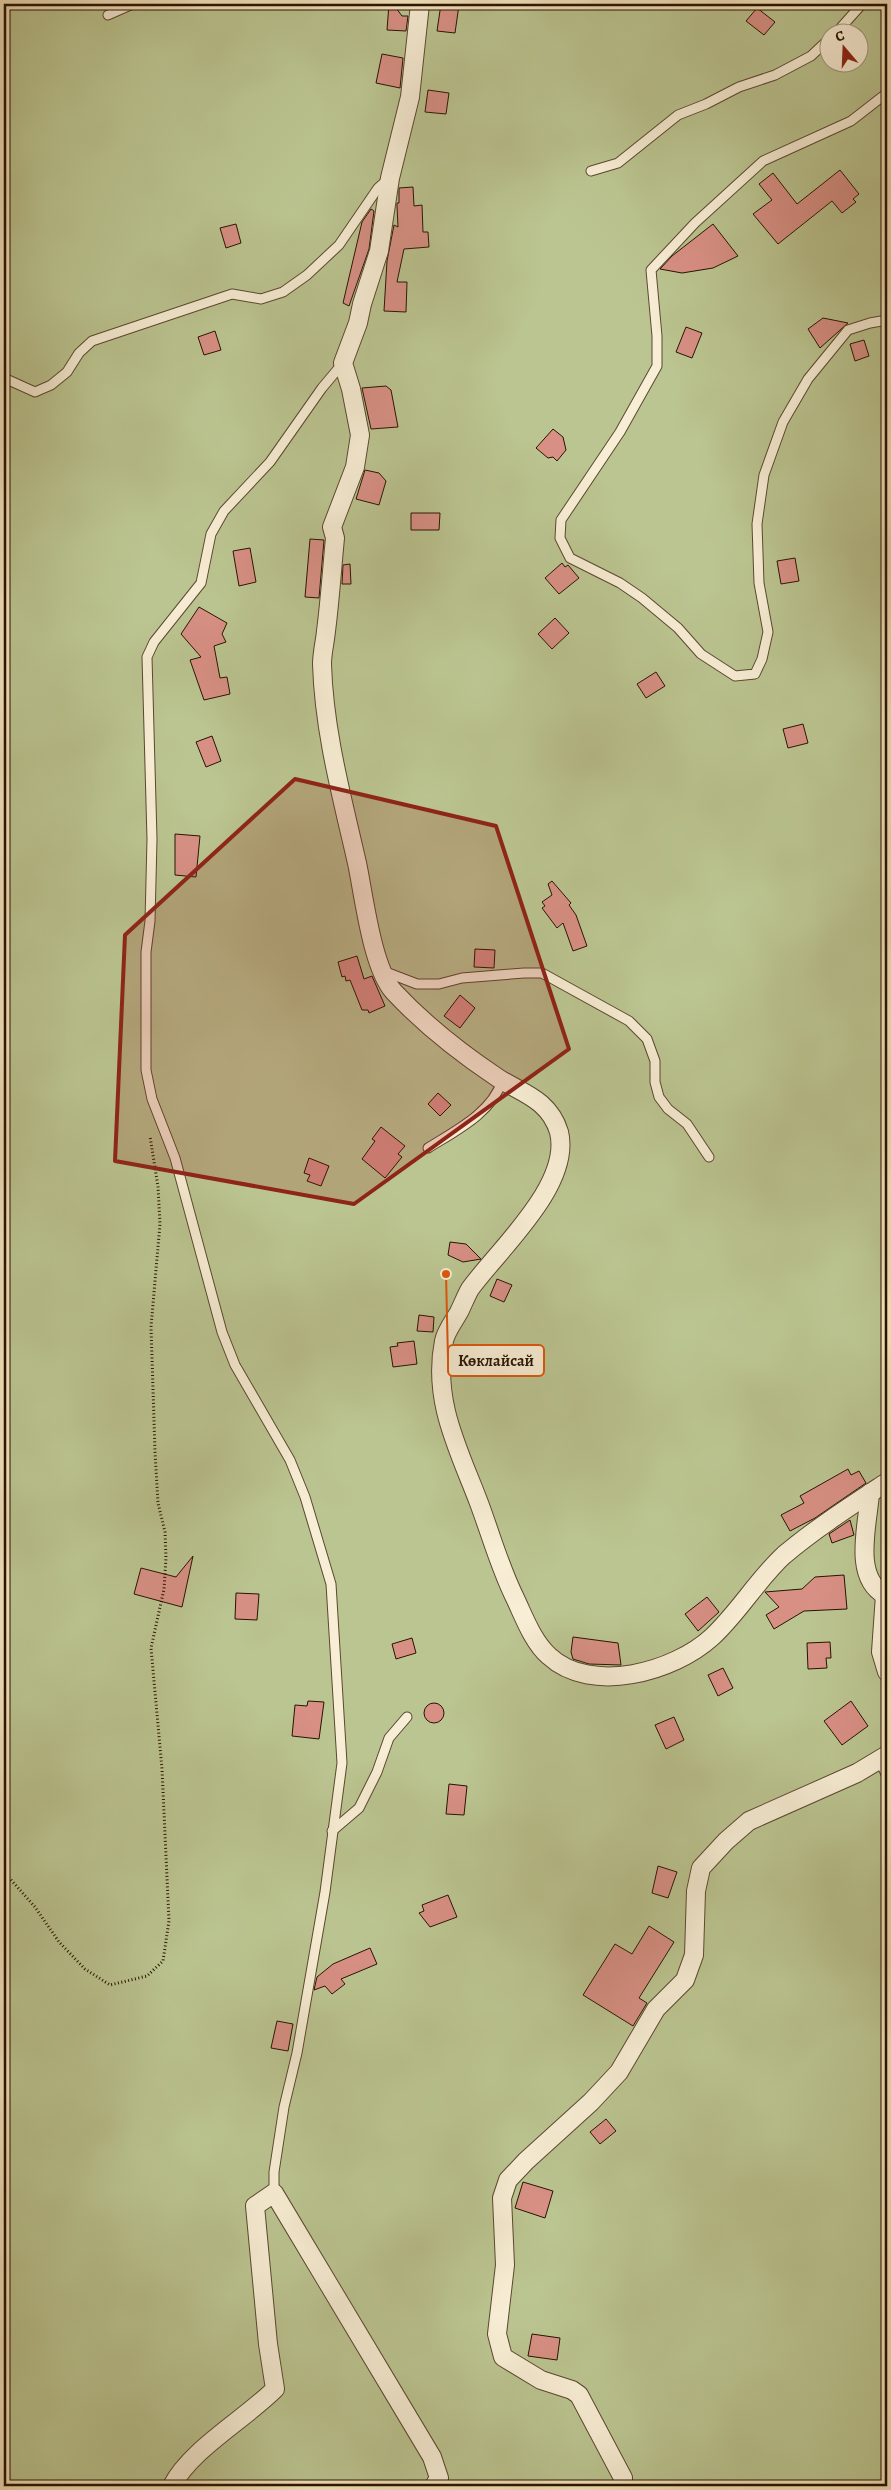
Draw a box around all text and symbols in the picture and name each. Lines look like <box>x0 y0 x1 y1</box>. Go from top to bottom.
north arrow <box>818 22 868 72</box>
text: С <box>833 26 847 47</box>
callout: Көклайсай <box>448 1345 544 1376</box>
text: Көклайсай <box>458 1350 534 1372</box>

